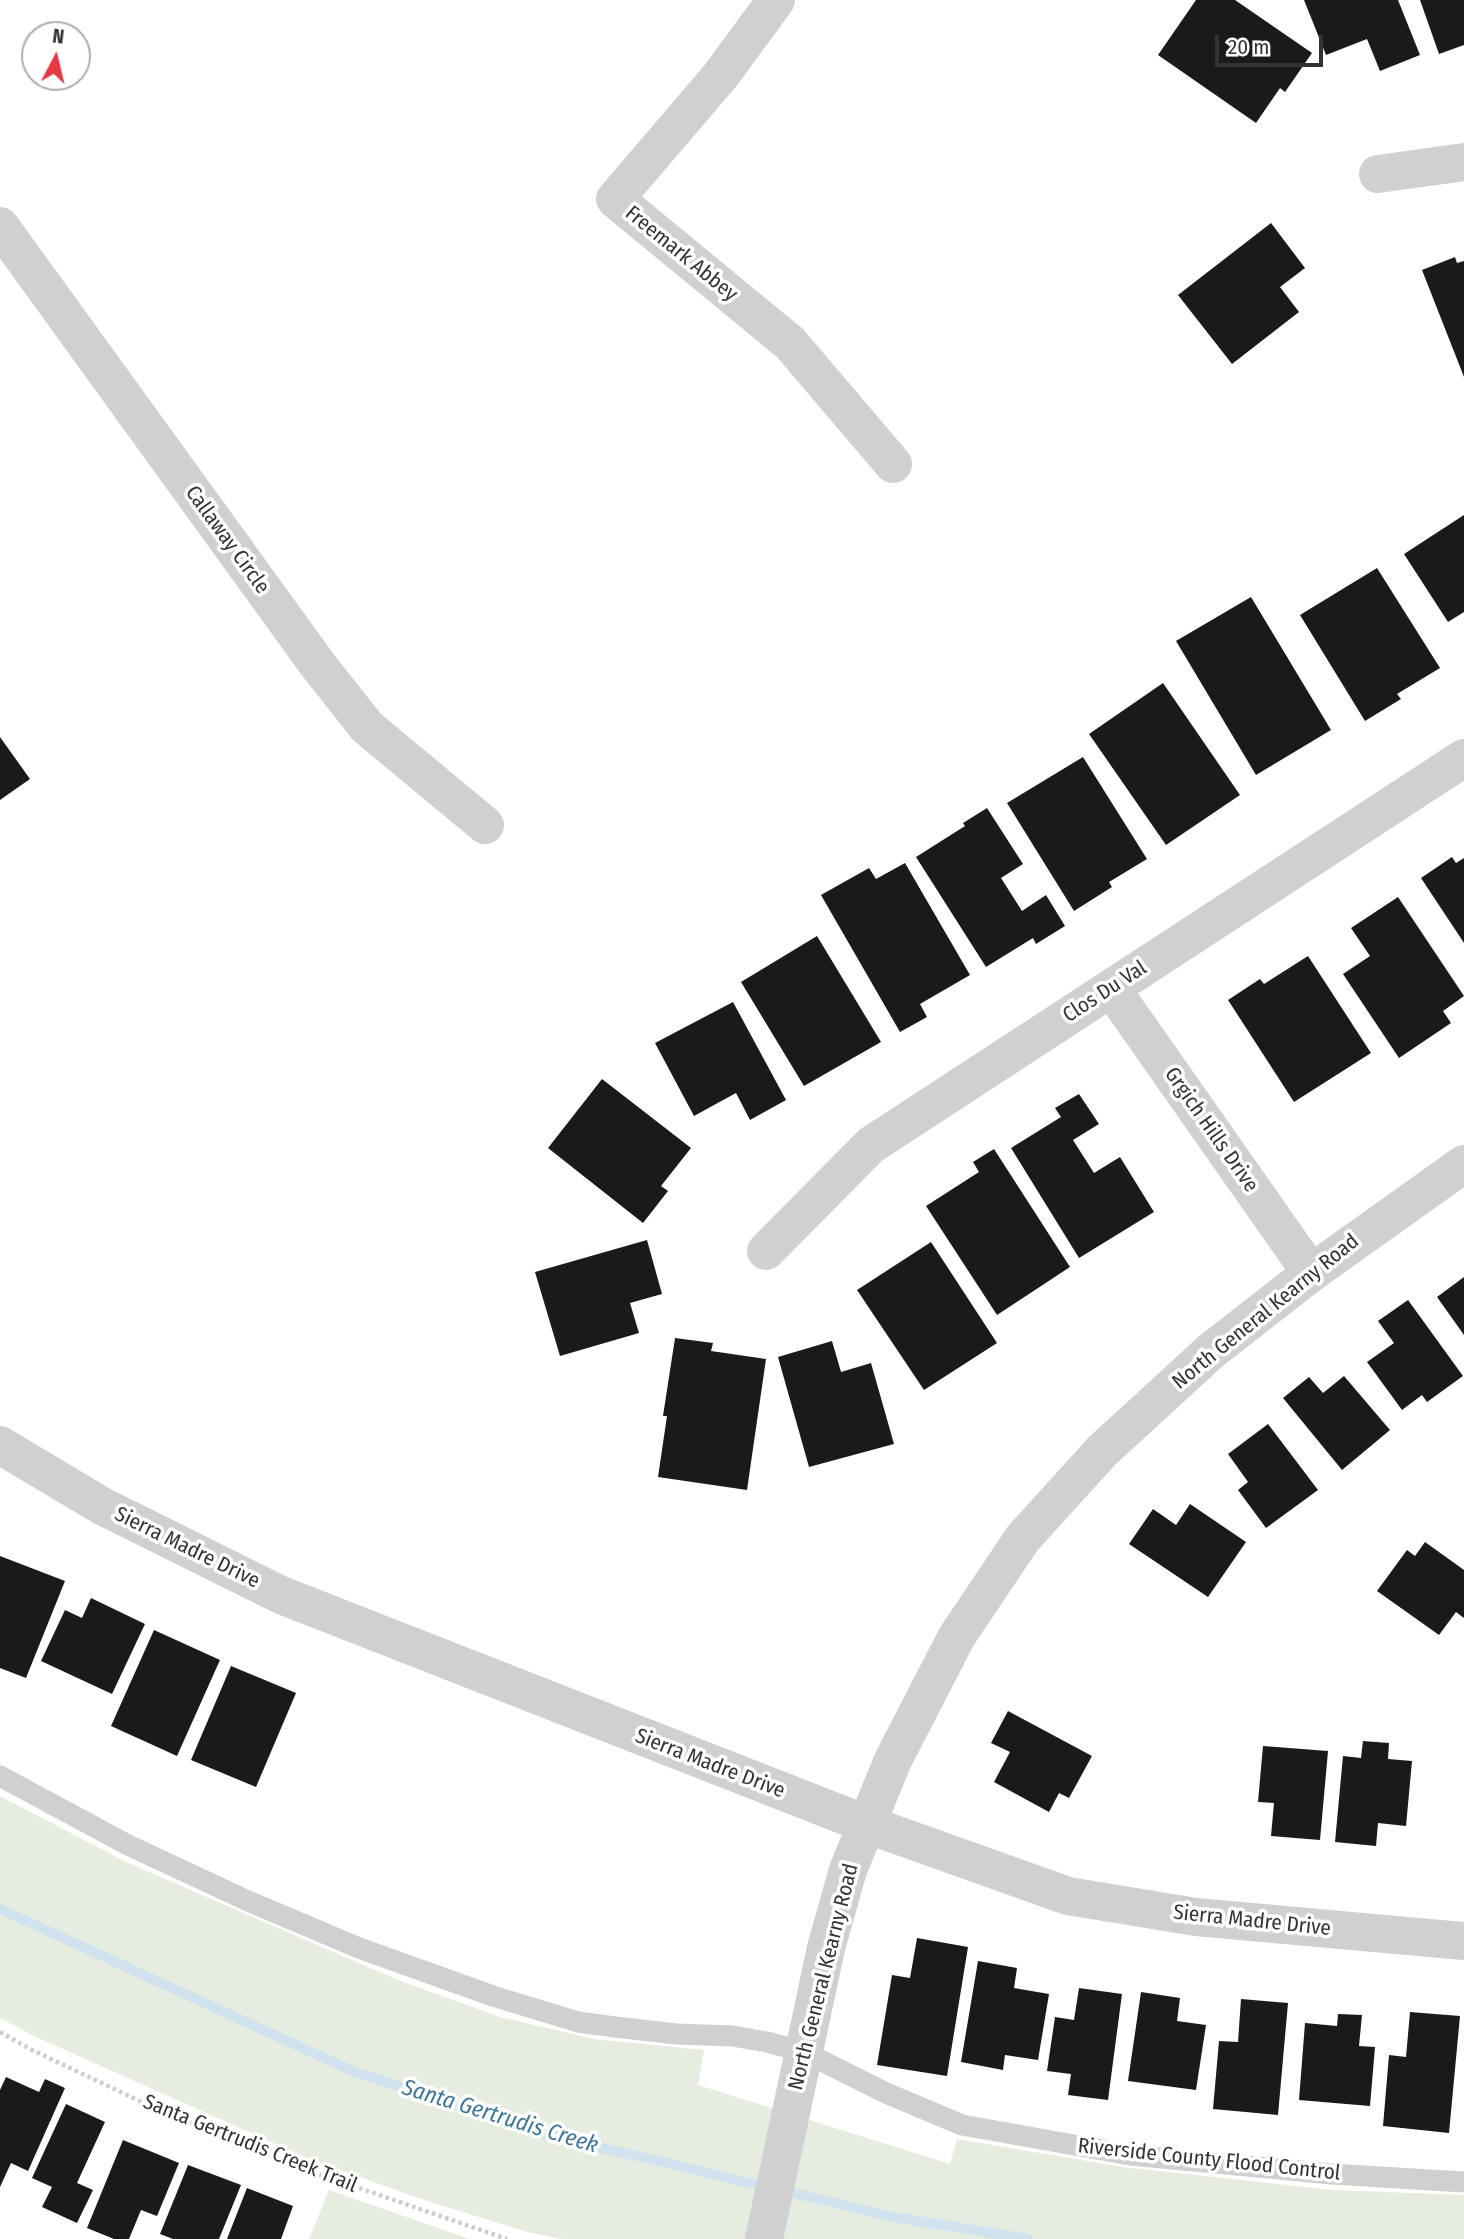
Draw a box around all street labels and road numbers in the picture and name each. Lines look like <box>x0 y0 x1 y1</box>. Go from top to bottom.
street label: Freemark Abbey <box>620 201 742 307</box>
street label: Callaway Circle <box>179 481 275 599</box>
street label: Clos Du Val <box>1059 956 1151 1028</box>
street label: Grgich Hills Drive <box>1159 1063 1263 1197</box>
street label: North General Kearny Road <box>1168 1229 1364 1395</box>
street label: Sierra Madre Drive <box>110 1502 264 1594</box>
street label: Sierra Madre Drive <box>632 1724 788 1804</box>
street label: North General Kearny Road <box>784 1861 864 2093</box>
street label: Sierra Madre Drive <box>1172 1900 1332 1942</box>
street label: Santa Gertrudis Creek Trail <box>139 2090 361 2198</box>
street label: Riverside County Flood Control <box>1076 2134 1342 2186</box>

